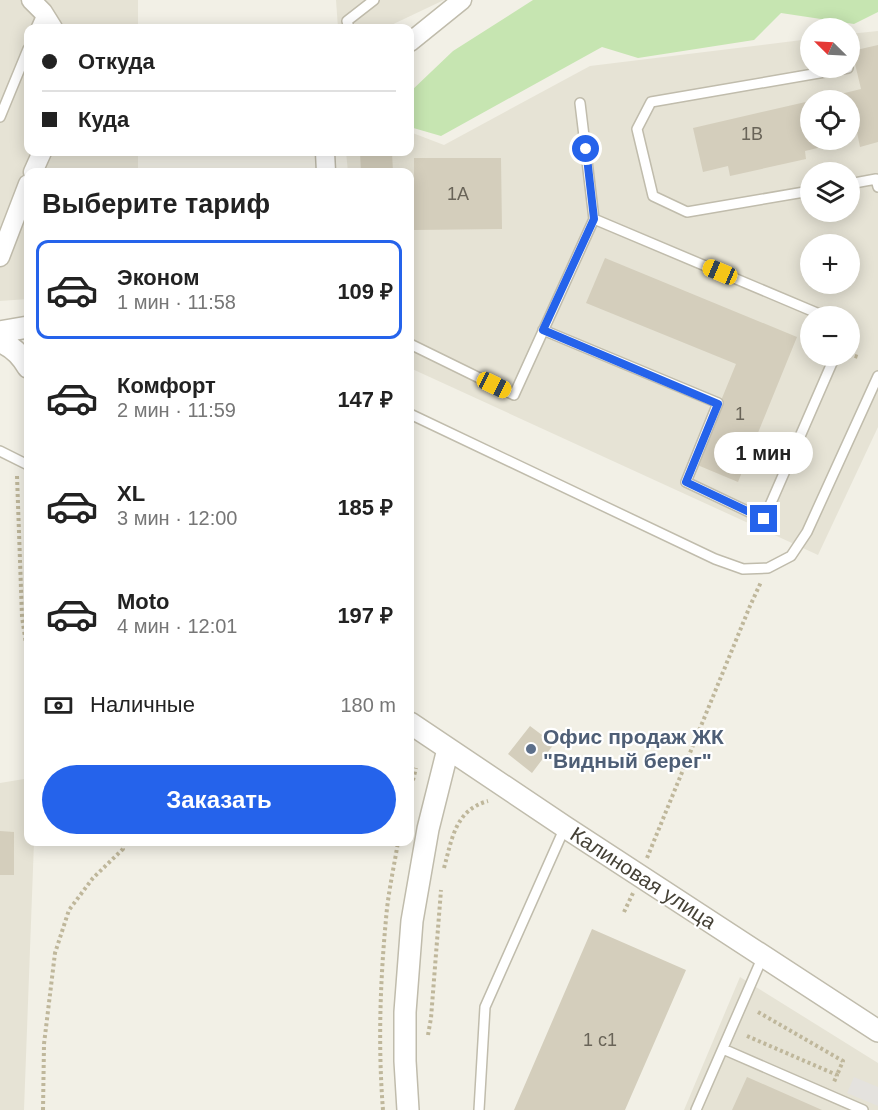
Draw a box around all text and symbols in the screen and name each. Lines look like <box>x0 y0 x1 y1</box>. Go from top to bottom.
north arrow <box>800 18 860 78</box>
map controls <box>800 18 860 366</box>
text: Откуда <box>78 49 155 74</box>
button: locate <box>800 90 860 150</box>
text: Куда <box>78 107 129 132</box>
house number: 1В <box>741 124 763 144</box>
route start <box>572 135 599 162</box>
button: layers <box>800 162 860 222</box>
house number: 1А <box>447 184 469 204</box>
text: Выберите тариф <box>42 189 270 219</box>
button: + <box>800 234 860 294</box>
car <box>700 257 740 287</box>
icon: car <box>45 263 99 317</box>
text: Эконом <box>117 265 200 290</box>
text: 109 ₽ <box>337 279 393 304</box>
text: 1 мин · 11:58 <box>117 291 236 313</box>
button: − <box>800 306 860 366</box>
car <box>474 369 514 401</box>
icon: car <box>45 371 99 425</box>
text: Комфорт <box>117 373 216 398</box>
text: 147 ₽ <box>337 387 393 412</box>
text: 2 мин · 11:59 <box>117 399 236 421</box>
house number: 1 <box>735 404 745 424</box>
callout: 1 мин <box>714 432 813 474</box>
text: 1 мин <box>736 442 791 464</box>
icon: car <box>45 479 99 533</box>
text: XL <box>117 481 145 506</box>
text: 185 ₽ <box>337 495 393 520</box>
route end <box>750 505 777 532</box>
text: 3 мин · 12:00 <box>117 507 237 529</box>
icon: car <box>45 587 99 641</box>
text: Moto <box>117 589 170 614</box>
text: 197 ₽ <box>337 603 393 628</box>
text: 4 мин · 12:01 <box>117 615 237 637</box>
icon: cash <box>42 689 75 722</box>
text: Наличные <box>90 692 195 717</box>
text: 180 m <box>340 694 396 716</box>
place label: Офис продаж ЖК "Видный берег" <box>543 725 724 772</box>
marker: Офис продаж ЖК "Видный берег" <box>524 742 538 756</box>
button: Заказать <box>42 765 396 834</box>
street label: Калиновая улица <box>566 822 721 933</box>
house number: 1 с1 <box>583 1030 617 1050</box>

